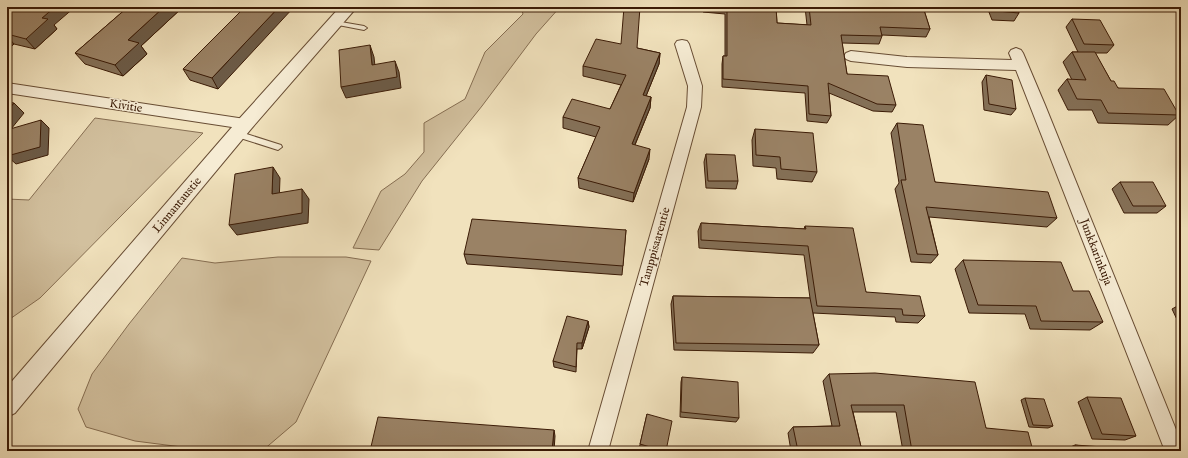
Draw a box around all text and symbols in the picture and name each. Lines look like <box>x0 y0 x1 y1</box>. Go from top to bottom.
street label: Kivitie <box>108 96 144 116</box>
street label: Linnantaustie <box>149 174 205 236</box>
street label: Tamppisaarentie <box>636 205 675 289</box>
street label: Junkkarinkuja <box>1075 215 1116 288</box>

